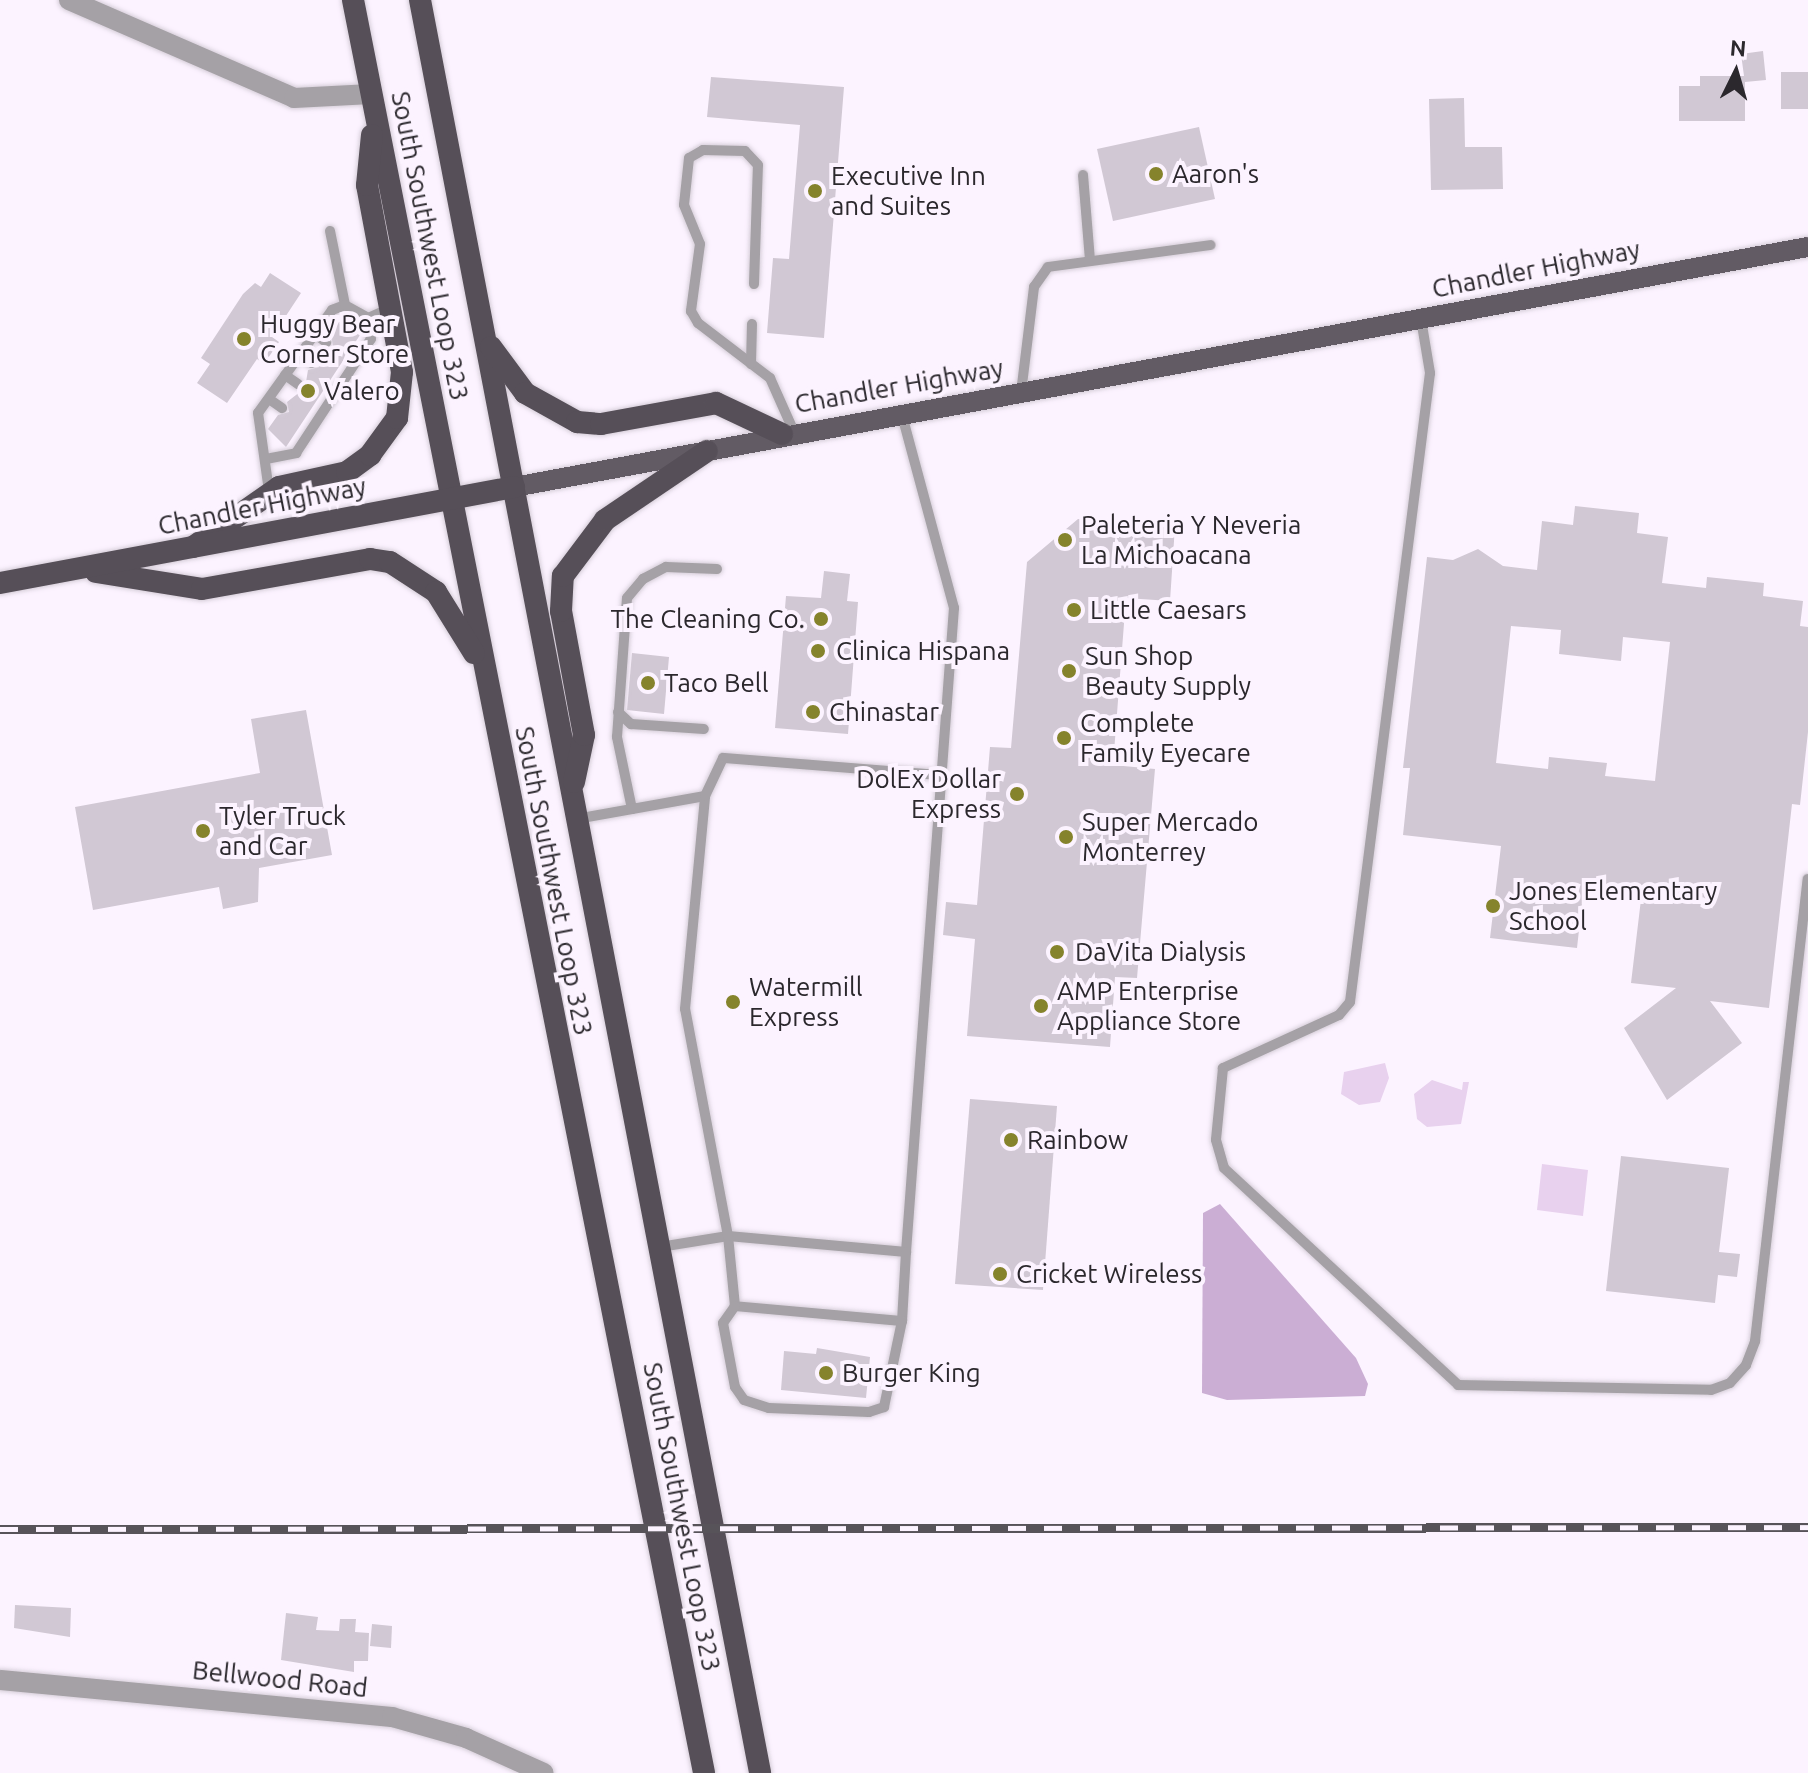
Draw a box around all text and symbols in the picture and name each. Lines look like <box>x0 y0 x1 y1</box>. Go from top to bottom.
north arrow <box>1696 32 1776 112</box>
text: N <box>1729 34 1747 61</box>
street label: South Southwest Loop 323 <box>385 89 475 403</box>
place label: Aaron's <box>1172 158 1259 190</box>
place label: Executive Inn and Suites <box>831 160 986 222</box>
marker: Aaron's <box>1147 165 1165 183</box>
marker: Executive Inn and Suites <box>806 182 824 200</box>
street label: Chandler Highway <box>1429 234 1643 304</box>
place label: Huggy Bear Corner Store <box>260 308 409 370</box>
marker: Huggy Bear Corner Store <box>235 330 253 348</box>
street label: Chandler Highway <box>792 352 1006 420</box>
place label: Valero <box>324 375 400 407</box>
marker: Valero <box>299 382 317 400</box>
street label: Chandler Highway <box>155 471 369 541</box>
place label: Paleteria Y Neveria La Michoacana <box>1081 509 1301 570</box>
marker: Paleteria Y Neveria La Michoacana <box>1056 531 1074 549</box>
place label: Little Caesars <box>1090 594 1247 626</box>
marker: Little Caesars <box>1065 601 1083 619</box>
place label: The Cleaning Co. <box>611 603 805 635</box>
marker: The Cleaning Co. <box>812 610 830 628</box>
place label: Clinica Hispana <box>836 635 1010 667</box>
marker: Clinica Hispana <box>807 640 829 662</box>
place label: Sun Shop Beauty Supply <box>1085 640 1251 702</box>
marker: Sun Shop Beauty Supply <box>1060 662 1078 680</box>
place label: Taco Bell <box>664 667 768 699</box>
marker: Taco Bell <box>639 674 657 692</box>
place label: Chinastar <box>829 696 939 728</box>
marker: Chinastar <box>804 703 822 721</box>
place label: Complete Family Eyecare <box>1080 707 1251 768</box>
street label: South Southwest Loop 323 <box>509 724 599 1038</box>
marker: Complete Family Eyecare <box>1055 729 1073 747</box>
place label: DolEx Dollar Express <box>856 763 1001 824</box>
marker: DolEx Dollar Express <box>1008 785 1026 803</box>
place label: Tyler Truck and Car <box>219 800 346 862</box>
place label: Super Mercado Monterrey <box>1082 806 1258 868</box>
marker: Tyler Truck and Car <box>194 822 212 840</box>
marker: Super Mercado Monterrey <box>1057 828 1075 846</box>
place label: Jones Elementary School <box>1509 875 1717 936</box>
marker: Jones Elementary School <box>1484 897 1502 915</box>
place label: DaVita Dialysis <box>1075 936 1246 968</box>
marker: DaVita Dialysis <box>1046 941 1068 963</box>
place label: Watermill Express <box>749 971 863 1032</box>
place label: AMP Enterprise Appliance Store <box>1057 975 1241 1036</box>
marker: Watermill Express <box>724 993 742 1011</box>
marker: AMP Enterprise Appliance Store <box>1032 997 1050 1015</box>
place label: Rainbow <box>1027 1124 1128 1156</box>
marker: Rainbow <box>1002 1131 1020 1149</box>
place label: Cricket Wireless <box>1016 1258 1202 1290</box>
marker: Cricket Wireless <box>991 1265 1009 1283</box>
place label: Burger King <box>842 1357 981 1389</box>
street label: South Southwest Loop 323 <box>637 1360 727 1674</box>
marker: Burger King <box>817 1364 835 1382</box>
street label: Bellwood Road <box>191 1654 369 1704</box>

